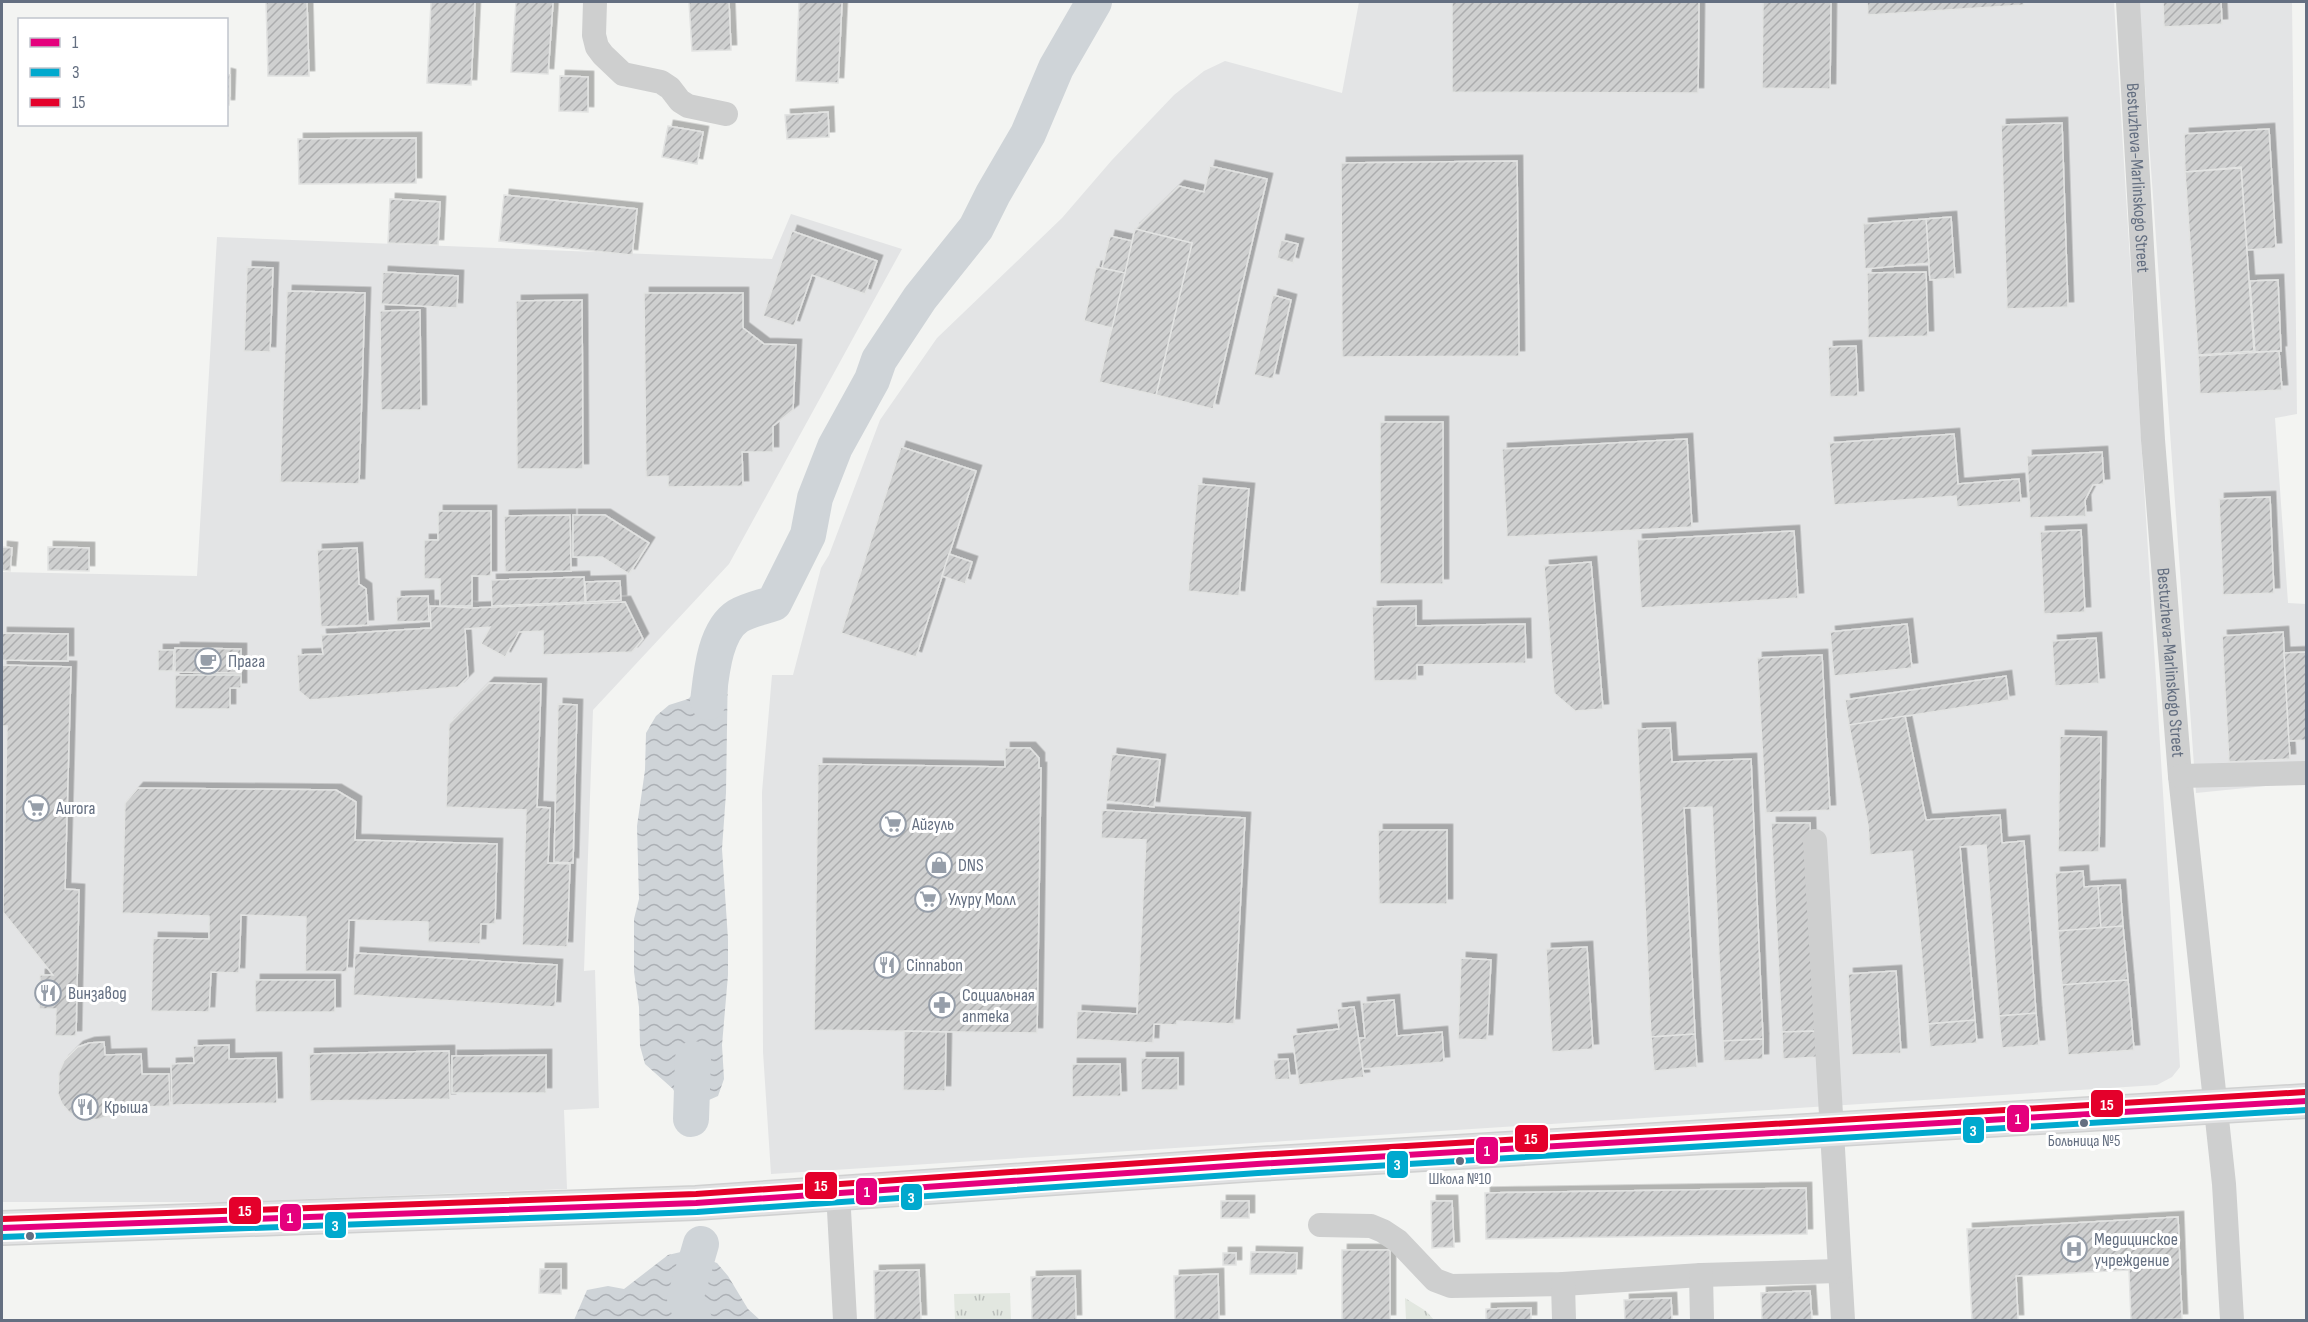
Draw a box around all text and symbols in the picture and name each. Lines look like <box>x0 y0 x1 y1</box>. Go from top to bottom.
legend <box>18 18 228 126</box>
text: 1 <box>72 32 79 53</box>
text: 3 <box>72 62 80 83</box>
street label: Bestuzheva-Marlinskogo Street <box>2122 82 2154 274</box>
text: 15 <box>72 92 86 113</box>
street label: Bestuzheva-Marlinskogo Street <box>2153 567 2189 759</box>
cafe icon: Прага <box>193 646 223 676</box>
place label: Прага <box>228 651 265 672</box>
supermarket icon: Aurora <box>21 793 51 823</box>
place label: Aurora <box>55 798 95 819</box>
supermarket icon: Айгуль <box>878 809 908 839</box>
place label: Айгуль <box>911 814 954 835</box>
shop icon: DNS <box>924 850 954 880</box>
place label: DNS <box>958 855 984 876</box>
supermarket icon: Улуру Молл <box>913 884 943 914</box>
place label: Улуру Молл <box>948 889 1016 910</box>
restaurant icon: Cinnabon <box>872 950 902 980</box>
place label: Cinnabon <box>906 955 963 976</box>
restaurant icon: Винзавод <box>33 978 63 1008</box>
place label: Винзавод <box>68 983 127 1004</box>
place label: Социальная аптека <box>962 985 1035 1027</box>
pharmacy icon: Социальная аптека <box>927 990 957 1020</box>
line badge: 15 <box>2090 1089 2124 1118</box>
restaurant icon: Крыша <box>70 1092 100 1122</box>
text: 15 <box>2100 1096 2114 1115</box>
place label: Крыша <box>104 1097 148 1118</box>
line badge: 1 <box>2006 1104 2030 1133</box>
text: 1 <box>2015 1110 2022 1129</box>
line badge: 3 <box>1962 1116 1985 1144</box>
marker: Больница №5 <box>2078 1117 2090 1129</box>
text: 3 <box>1969 1122 1977 1141</box>
line badge: 15 <box>1514 1124 1549 1153</box>
text: 15 <box>1524 1130 1538 1149</box>
place label: Больница №5 <box>2048 1132 2120 1151</box>
line badge: 1 <box>1475 1136 1499 1165</box>
text: 1 <box>1484 1142 1491 1161</box>
line badge: 3 <box>1386 1150 1409 1179</box>
marker: Школа №10 <box>1454 1155 1466 1167</box>
text: 3 <box>1393 1156 1401 1175</box>
place label: Школа №10 <box>1429 1170 1491 1189</box>
line badge: 15 <box>804 1171 838 1200</box>
text: 15 <box>814 1177 828 1196</box>
line badge: 1 <box>855 1177 878 1206</box>
text: 1 <box>864 1183 871 1202</box>
line badge: 3 <box>900 1183 923 1211</box>
text: 3 <box>907 1189 915 1208</box>
line badge: 15 <box>228 1196 262 1225</box>
text: 15 <box>238 1202 252 1221</box>
line badge: 1 <box>279 1203 302 1232</box>
text: 1 <box>287 1209 294 1228</box>
line badge: 3 <box>324 1211 347 1239</box>
text: 3 <box>331 1217 339 1236</box>
place label: Медицинское учреждение <box>2094 1229 2178 1271</box>
unlabelled marker <box>24 1230 36 1242</box>
hospital icon: Медицинское учреждение <box>2059 1234 2089 1264</box>

